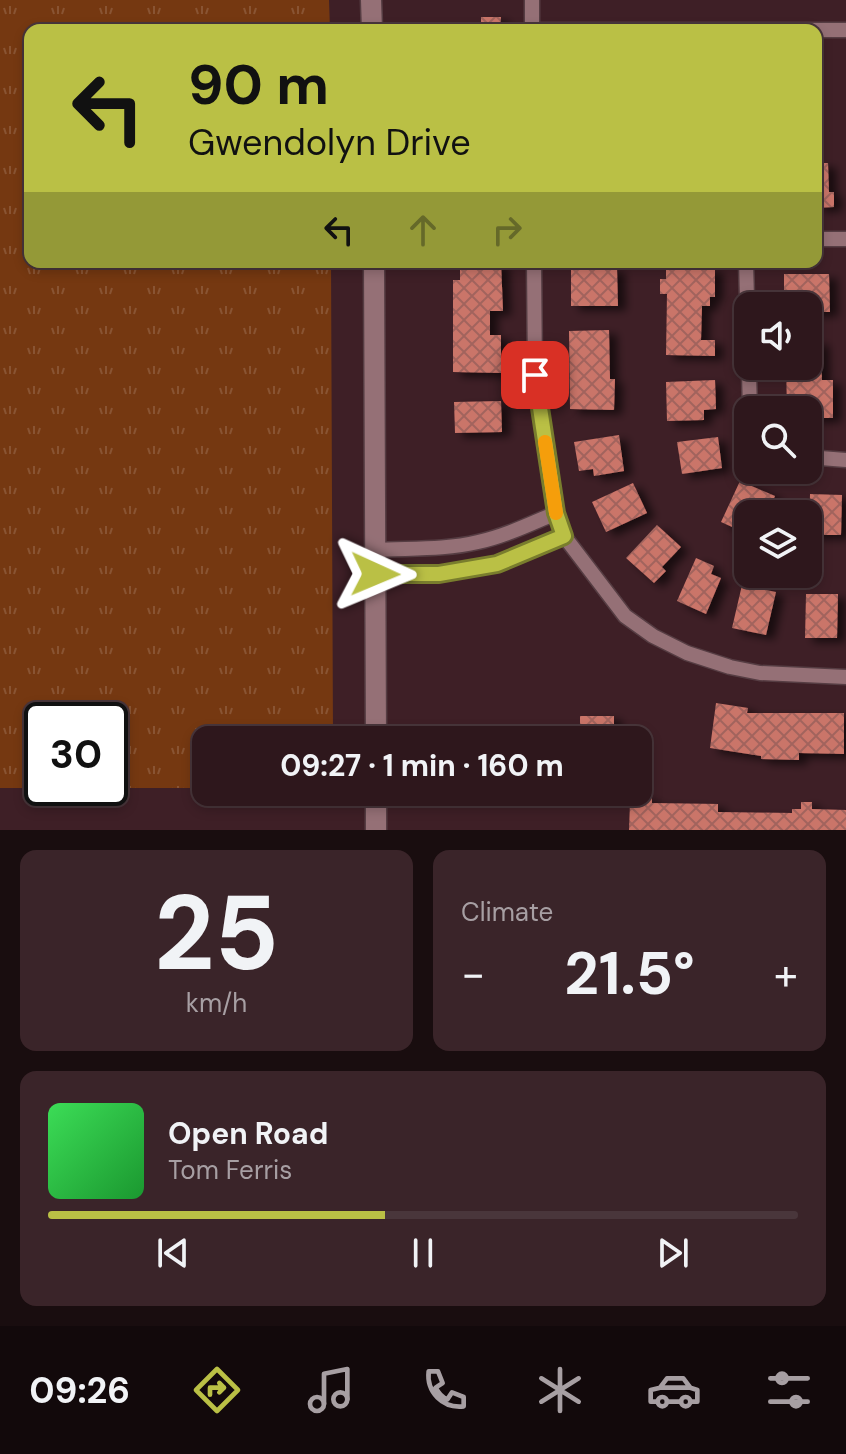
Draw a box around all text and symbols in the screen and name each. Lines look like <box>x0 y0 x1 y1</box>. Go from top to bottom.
text: 90 m <box>188 48 329 121</box>
icon: left <box>56 56 160 160</box>
text: Gwendolyn Drive <box>188 119 471 166</box>
icon: left <box>317 208 361 252</box>
icon: ahead <box>401 208 445 252</box>
icon: right <box>485 208 529 252</box>
map controls <box>734 292 822 588</box>
button: sound <box>734 292 822 380</box>
pin <box>501 341 569 409</box>
icon: arrive <box>513 353 557 397</box>
button: search <box>734 396 822 484</box>
button: layers <box>734 500 822 588</box>
position arrow <box>333 532 417 616</box>
speed limit sign: 30 <box>24 702 128 806</box>
text: 09:27 · 1 min · 160 m <box>280 746 564 785</box>
text: 25 <box>154 866 279 1001</box>
text: Climate <box>461 895 553 929</box>
text: 21.5° <box>564 934 695 1013</box>
text: − <box>461 945 485 1003</box>
text: + <box>774 945 798 1003</box>
text: km/h <box>186 986 247 1020</box>
text: Open Road <box>168 1114 328 1153</box>
text: Tom Ferris <box>168 1153 292 1187</box>
icon: previous <box>151 1231 195 1275</box>
icon: pause <box>401 1231 445 1275</box>
icon: next <box>651 1231 695 1275</box>
icon: directions <box>189 1362 245 1418</box>
icon: music <box>303 1362 359 1418</box>
icon: phone <box>417 1362 473 1418</box>
icon: climate <box>532 1362 588 1418</box>
icon: car <box>646 1362 702 1418</box>
icon: filters <box>761 1362 817 1418</box>
text: 09:26 <box>29 1367 130 1414</box>

